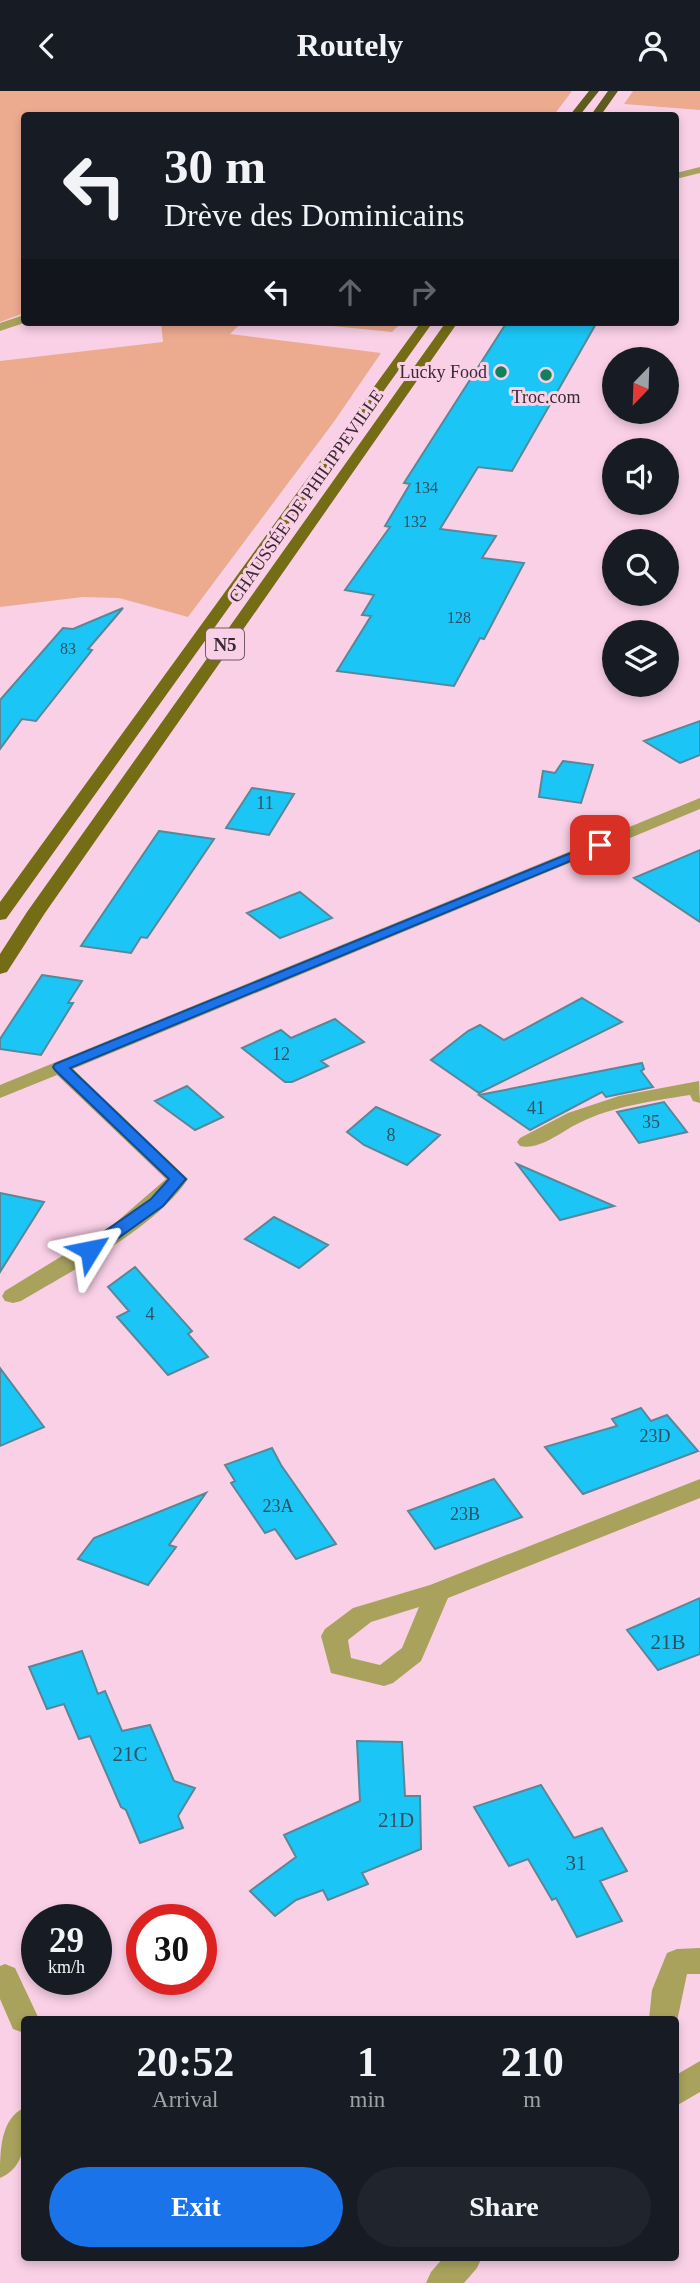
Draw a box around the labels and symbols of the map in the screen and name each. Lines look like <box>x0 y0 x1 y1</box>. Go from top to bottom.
north arrow <box>602 347 679 423</box>
place label: Lucky Food <box>400 362 487 382</box>
marker: Lucky Food <box>493 364 509 380</box>
marker: Troc.com <box>538 367 554 383</box>
street label: CHAUSSÉE DE PHILIPPEVILLE <box>224 385 387 606</box>
place label: Troc.com <box>512 387 580 407</box>
house number: 134 <box>414 479 438 496</box>
house number: 132 <box>403 513 427 530</box>
house number: 128 <box>447 609 471 626</box>
road number: N5 <box>206 629 244 659</box>
house number: 83 <box>60 640 76 657</box>
house number: 11 <box>256 793 274 813</box>
pin <box>570 815 630 875</box>
house number: 12 <box>272 1044 290 1064</box>
house number: 41 <box>527 1098 545 1118</box>
house number: 35 <box>642 1112 660 1132</box>
house number: 8 <box>387 1125 396 1145</box>
position arrow <box>53 1213 127 1287</box>
house number: 4 <box>146 1304 155 1324</box>
house number: 23D <box>640 1426 671 1446</box>
house number: 23A <box>263 1496 294 1516</box>
house number: 23B <box>450 1504 480 1524</box>
house number: 21B <box>650 1630 686 1654</box>
house number: 21C <box>112 1742 148 1766</box>
house number: 21D <box>378 1808 414 1832</box>
house number: 31 <box>566 1851 587 1875</box>
speed limit sign: 30 <box>126 1904 217 1995</box>

